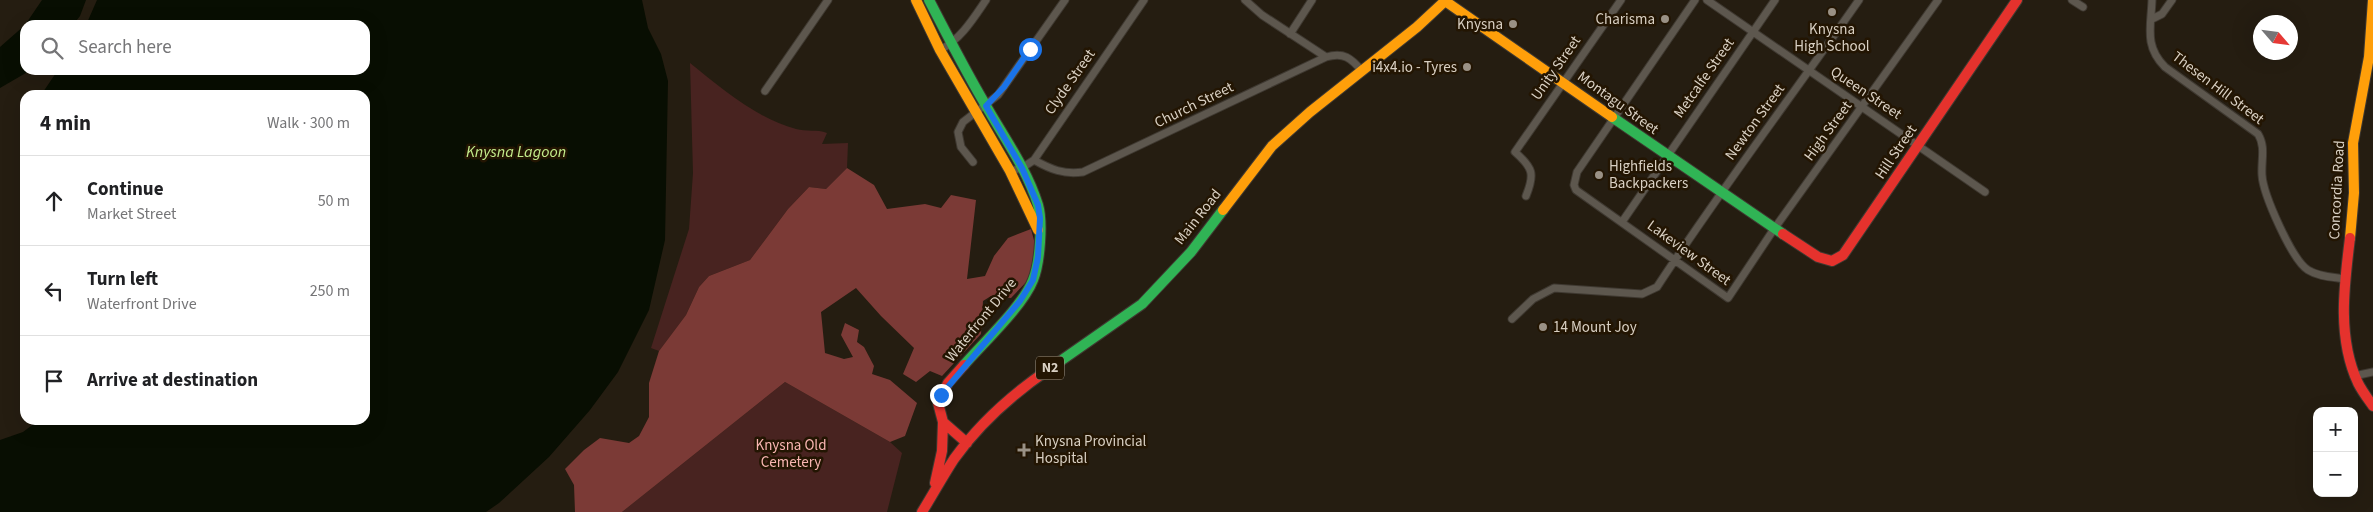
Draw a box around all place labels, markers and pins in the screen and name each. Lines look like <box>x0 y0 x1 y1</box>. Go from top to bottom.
marker: Knysna High School <box>1826 6 1838 18</box>
place label: Charisma <box>1596 9 1655 30</box>
marker: Charisma <box>1659 13 1671 25</box>
place label: Knysna <box>1457 14 1503 35</box>
marker: Knysna <box>1507 18 1519 30</box>
place label: Knysna High School <box>1794 19 1870 57</box>
place label: i4x4.io - Tyres <box>1372 57 1457 78</box>
marker: i4x4.io - Tyres <box>1461 61 1473 73</box>
place label: Highfields Backpackers <box>1609 156 1688 194</box>
marker: Highfields Backpackers <box>1593 169 1605 181</box>
place label: 14 Mount Joy <box>1553 317 1637 338</box>
marker: 14 Mount Joy <box>1537 321 1549 333</box>
place label: Knysna Provincial Hospital <box>1035 431 1147 469</box>
marker: Knysna Provincial Hospital <box>1017 443 1031 457</box>

